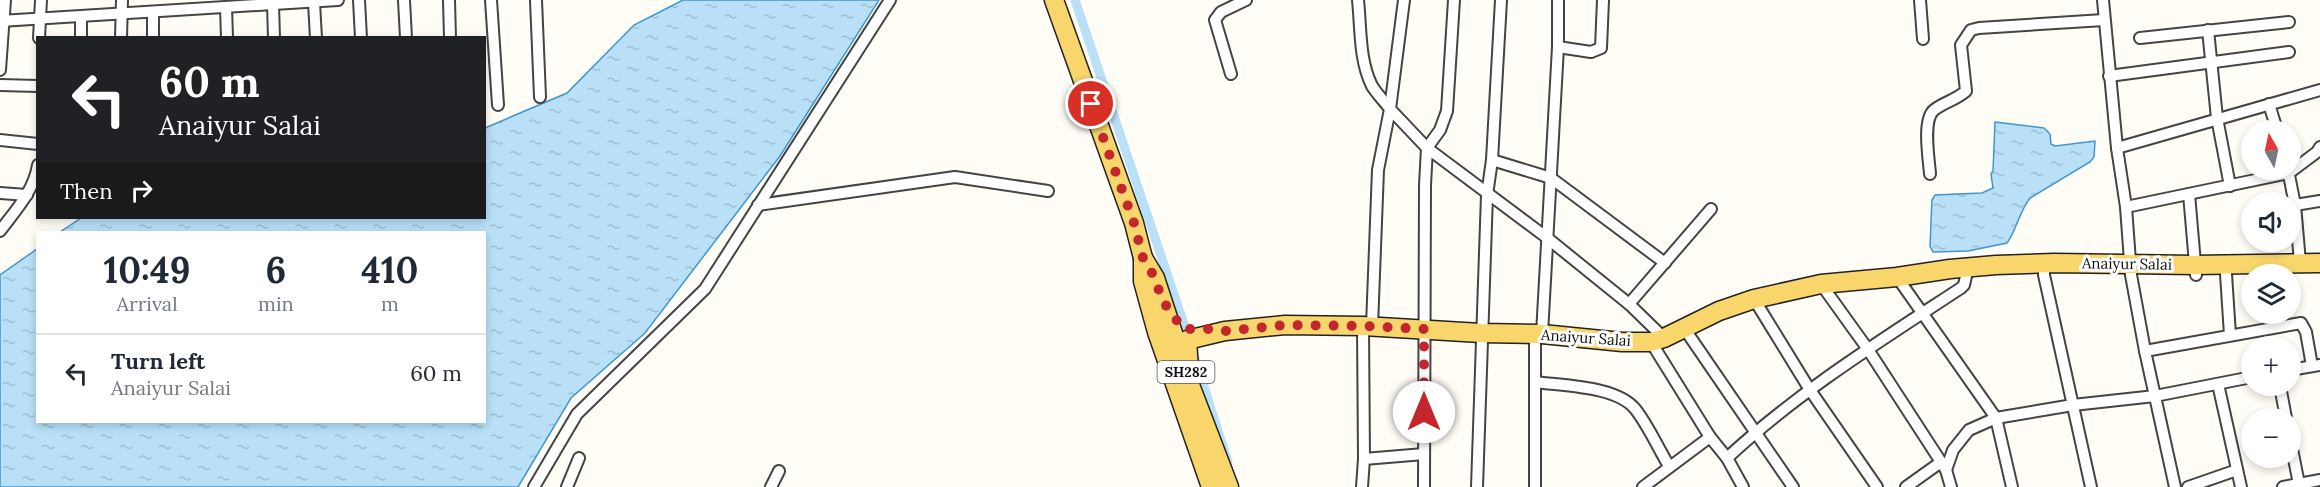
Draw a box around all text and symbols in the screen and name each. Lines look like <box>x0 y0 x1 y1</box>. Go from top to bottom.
text: 60 m <box>159 55 260 109</box>
icon: left <box>60 60 138 138</box>
pin <box>1065 78 1116 129</box>
icon: arrive <box>1074 87 1107 120</box>
text: Anaiyur Salai <box>159 108 321 142</box>
north arrow <box>2241 120 2301 180</box>
map controls <box>2241 120 2301 468</box>
icon: right <box>125 174 158 207</box>
text: Then <box>60 177 113 205</box>
button: sound <box>2241 192 2301 252</box>
text: 10:49 <box>104 247 191 293</box>
text: 6 <box>266 247 286 293</box>
text: 410 <box>361 247 418 293</box>
street label: Anaiyur Salai <box>2081 253 2172 274</box>
button: layers <box>2241 264 2301 324</box>
text: Arrival <box>116 291 178 316</box>
text: min <box>258 291 294 316</box>
text: m <box>381 291 399 316</box>
street label: Anaiyur Salai <box>1539 325 1632 350</box>
button: + <box>2241 336 2301 396</box>
text: Turn left <box>111 347 205 375</box>
icon: left <box>60 357 93 390</box>
text: 60 m <box>410 359 462 387</box>
road number: SH282 <box>1158 361 1214 383</box>
text: Anaiyur Salai <box>111 375 231 400</box>
position arrow <box>1392 380 1456 444</box>
button: − <box>2241 408 2301 468</box>

